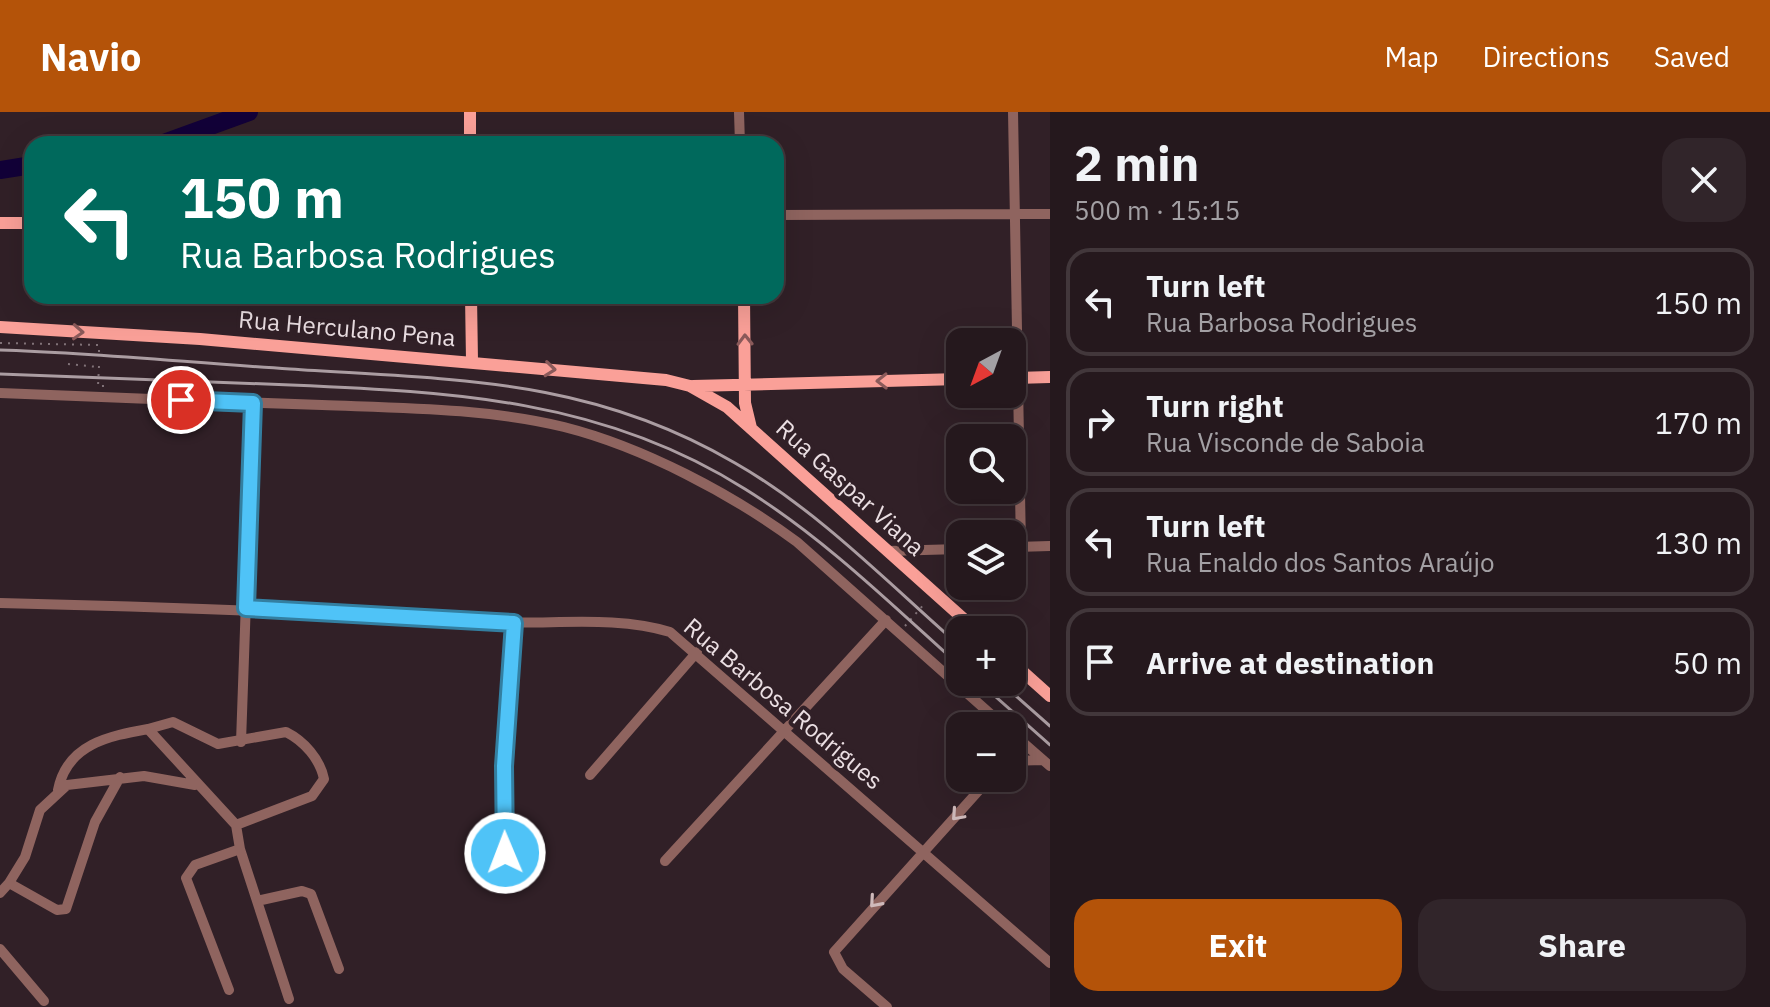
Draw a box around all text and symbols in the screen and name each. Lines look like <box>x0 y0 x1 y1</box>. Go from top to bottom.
text: Navio <box>40 32 142 81</box>
text: Map <box>1384 38 1438 75</box>
text: Directions <box>1482 38 1610 75</box>
text: Saved <box>1654 38 1730 75</box>
text: 2 min <box>1074 132 1199 194</box>
button: close <box>1662 138 1746 222</box>
text: 150 m <box>180 161 344 233</box>
icon: left <box>48 168 152 272</box>
text: 500 m · 15:15 <box>1074 193 1240 227</box>
text: Rua Barbosa Rodrigues <box>180 231 556 278</box>
text: Turn left <box>1146 266 1265 305</box>
icon: left <box>1078 280 1122 324</box>
text: 150 m <box>1655 283 1742 322</box>
street label: Rua Herculano Pena <box>237 303 457 353</box>
text: Rua Barbosa Rodrigues <box>1146 305 1417 339</box>
one-way arrow <box>72 323 85 340</box>
north arrow <box>946 328 1026 408</box>
map controls <box>946 328 1026 792</box>
one-way arrow <box>736 333 754 346</box>
one-way arrow <box>543 360 556 377</box>
pin <box>147 366 215 434</box>
one-way arrow <box>875 372 888 390</box>
icon: arrive <box>159 378 203 422</box>
text: Turn right <box>1146 386 1284 425</box>
icon: right <box>1078 400 1122 444</box>
text: 170 m <box>1655 403 1742 442</box>
street label: Rua Gaspar Viana <box>769 412 932 563</box>
button: search <box>946 424 1026 504</box>
text: Rua Visconde de Saboia <box>1146 425 1425 459</box>
text: Turn left <box>1146 506 1265 545</box>
button: layers <box>946 520 1026 600</box>
icon: left <box>1078 520 1122 564</box>
text: 130 m <box>1655 523 1742 562</box>
text: Rua Enaldo dos Santos Araújo <box>1146 545 1494 579</box>
street label: Rua Barbosa Rodrigues <box>677 610 890 796</box>
button: + <box>946 616 1026 696</box>
icon: arrive <box>1078 640 1122 684</box>
text: Arrive at destination <box>1146 643 1434 682</box>
text: 50 m <box>1673 643 1742 682</box>
button: − <box>946 712 1026 792</box>
one-way arrow <box>952 805 966 820</box>
position arrow <box>463 811 547 895</box>
one-way arrow <box>870 893 885 908</box>
button: Exit <box>1074 899 1402 991</box>
button: Share <box>1418 899 1746 991</box>

